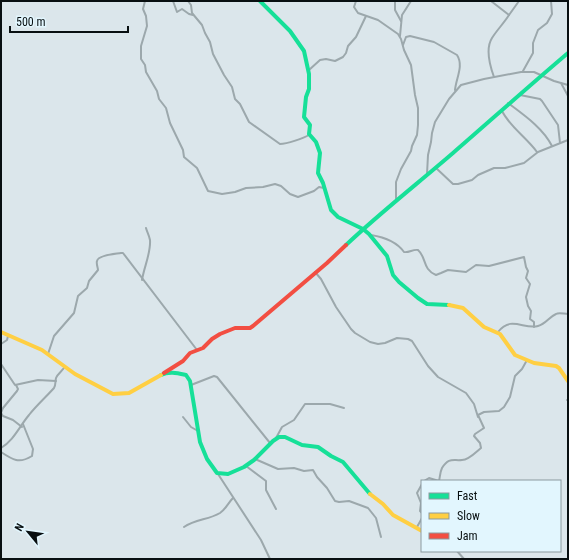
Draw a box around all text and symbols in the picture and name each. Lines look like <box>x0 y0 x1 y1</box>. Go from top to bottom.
scale bar <box>10 8 128 34</box>
text: 500 m <box>16 15 46 29</box>
legend <box>421 480 561 552</box>
text: Fast <box>457 489 478 503</box>
text: Slow <box>457 509 480 523</box>
north arrow <box>8 512 48 552</box>
text: N <box>12 521 27 533</box>
text: Jam <box>457 529 478 543</box>

